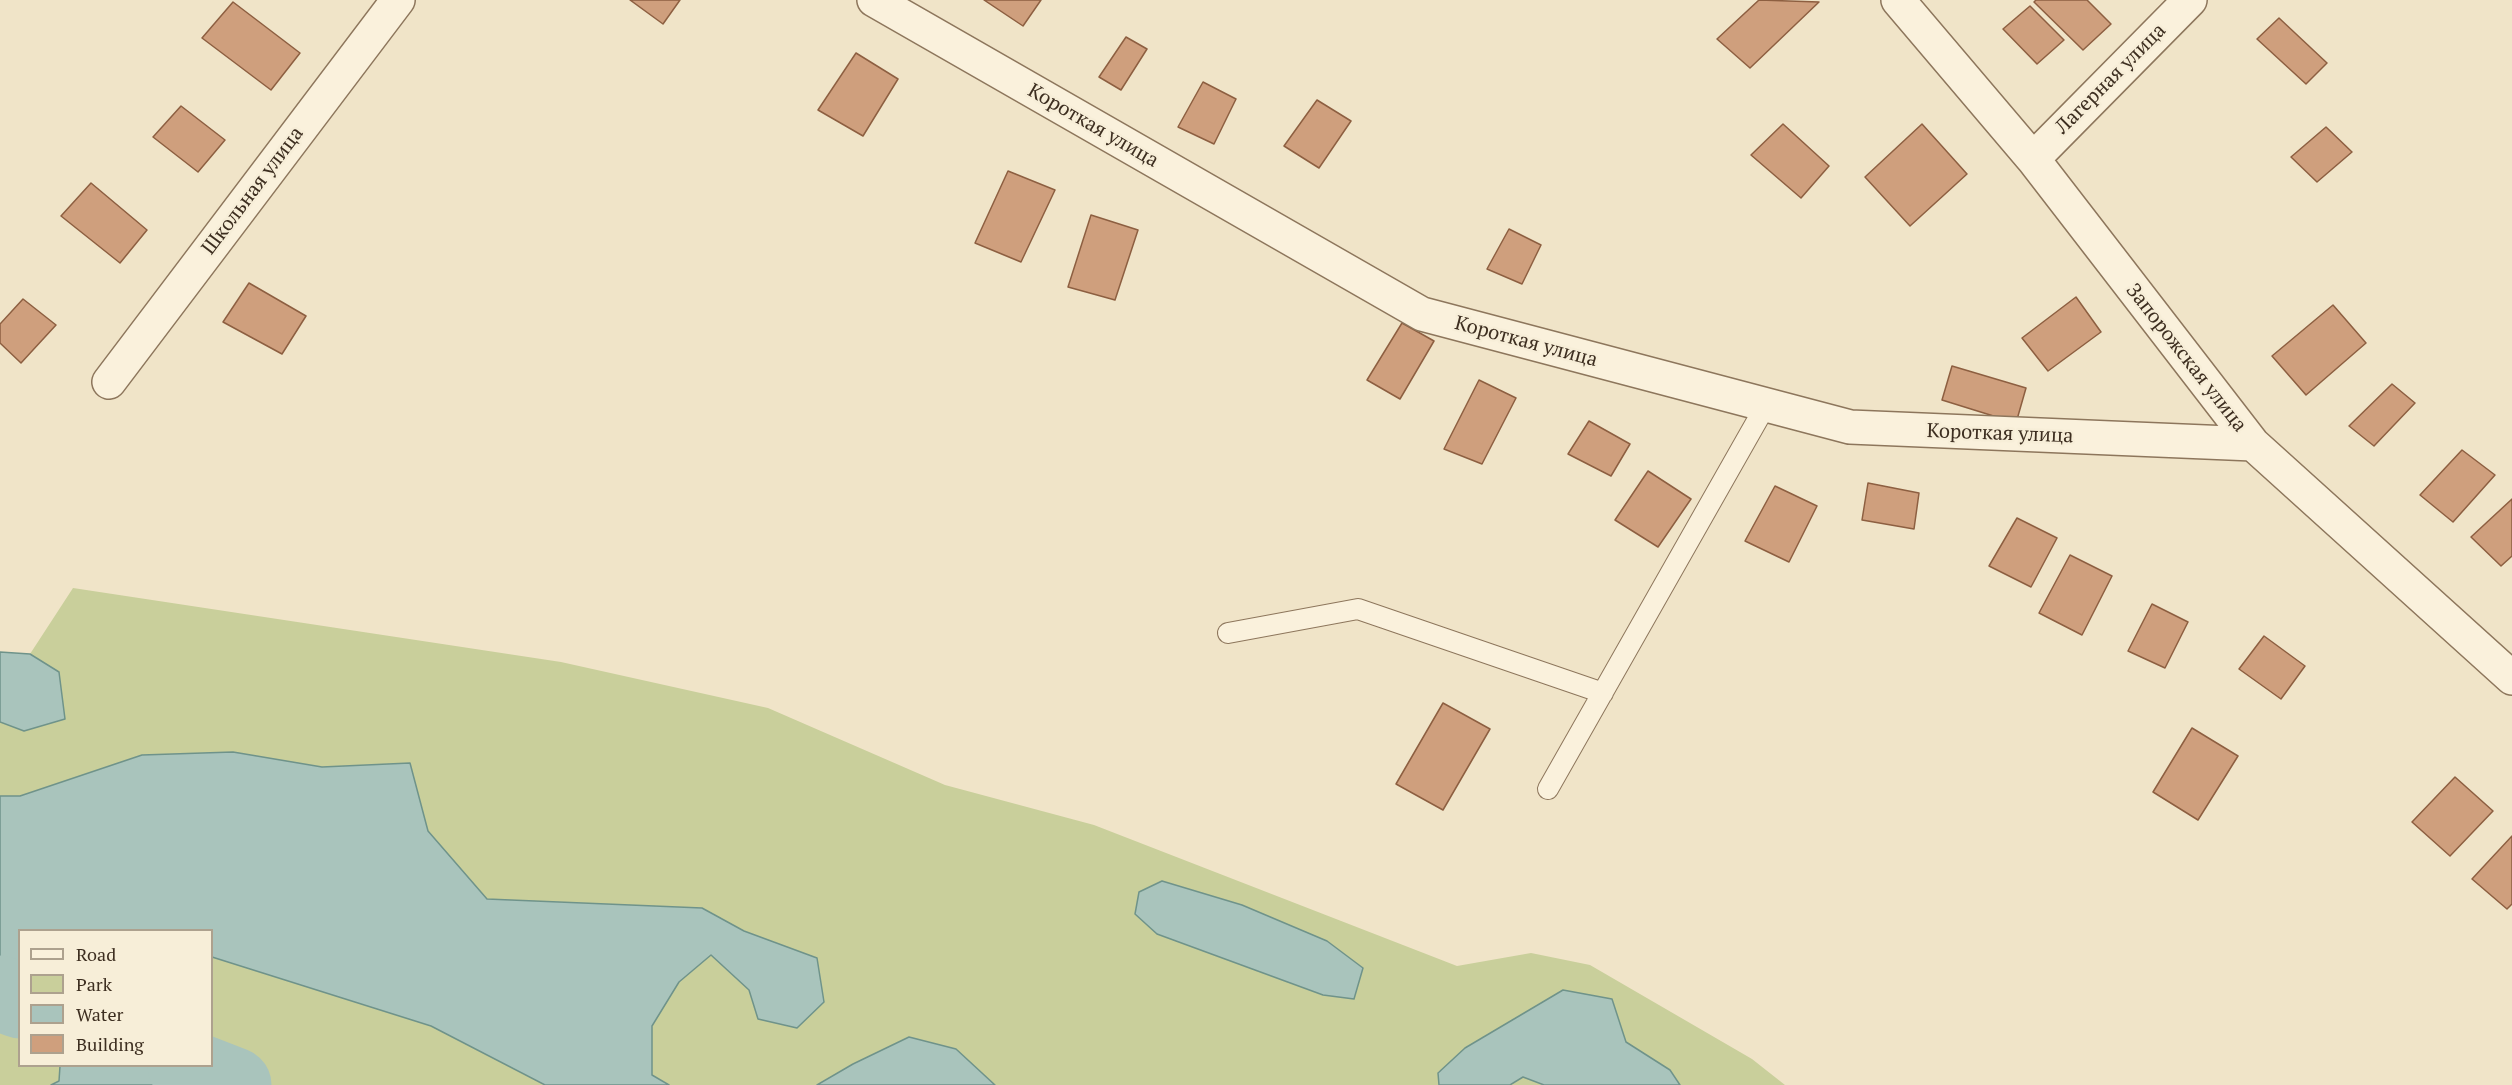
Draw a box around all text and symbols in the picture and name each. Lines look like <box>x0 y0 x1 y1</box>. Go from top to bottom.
street label: Лагерная улица <box>2051 19 2171 139</box>
street label: Короткая улица <box>1023 79 1163 173</box>
street label: Школьная улица <box>197 122 309 260</box>
street label: Запорожская улица <box>2121 279 2251 437</box>
street label: Короткая улица <box>1452 311 1600 373</box>
street label: Короткая улица <box>1926 419 2074 449</box>
legend <box>18 929 213 1067</box>
text: Road <box>76 942 116 966</box>
text: Park <box>76 972 112 996</box>
text: Water <box>76 1002 123 1026</box>
text: Building <box>76 1032 144 1056</box>

